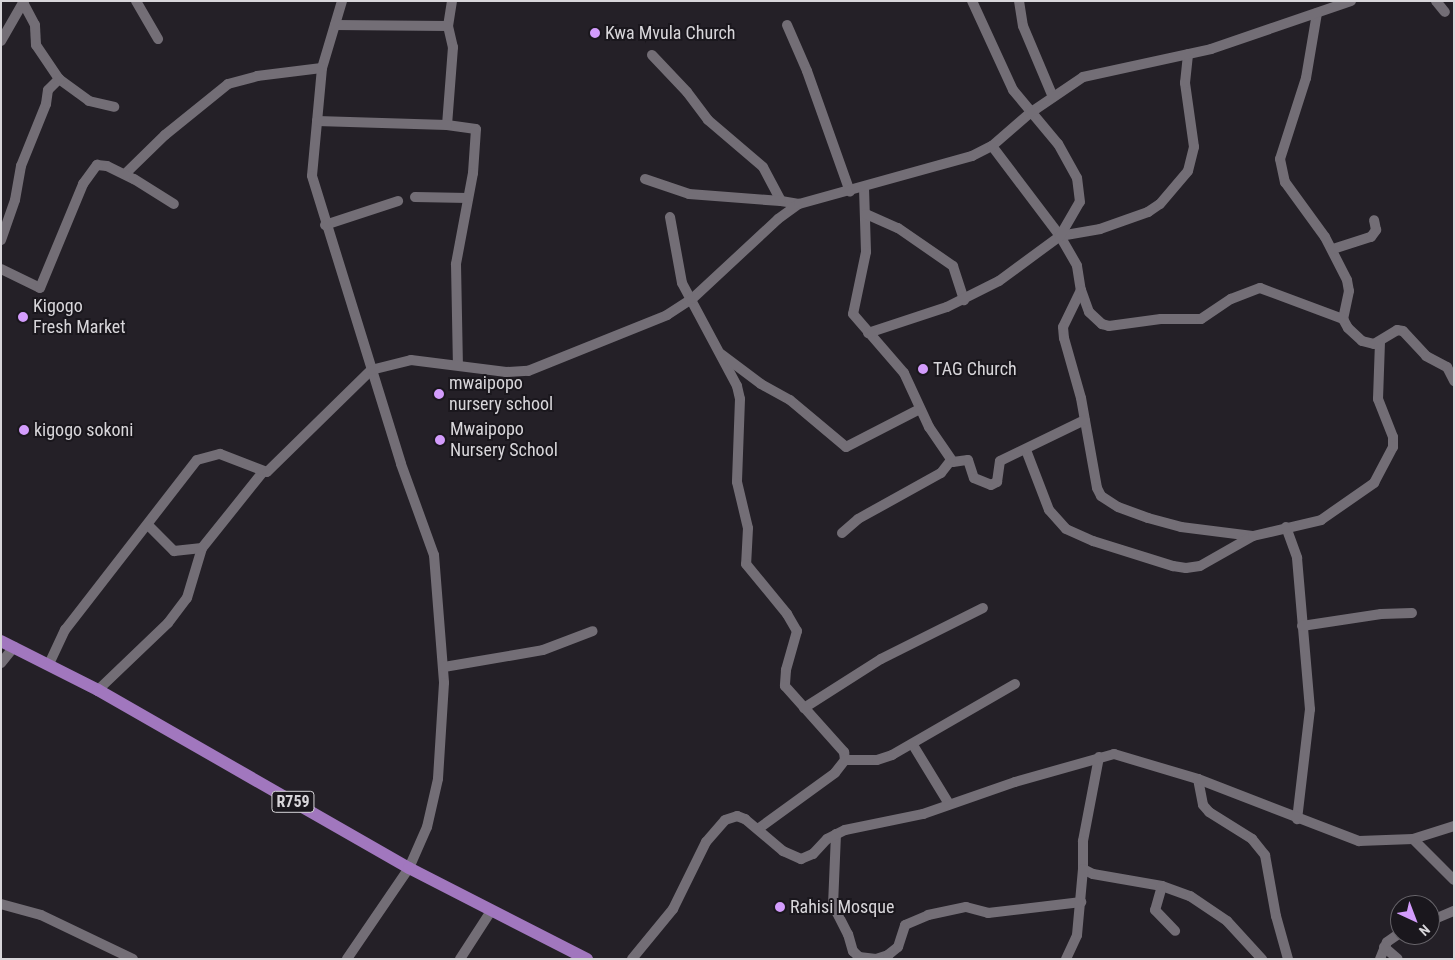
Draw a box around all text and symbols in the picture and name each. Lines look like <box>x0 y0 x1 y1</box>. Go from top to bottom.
place label: Kwa Mvula Church <box>605 22 736 44</box>
marker: Kwa Mvula Church <box>589 27 601 39</box>
place label: Kigogo Fresh Market <box>33 296 126 338</box>
marker: Kigogo Fresh Market <box>17 311 29 323</box>
place label: TAG Church <box>933 358 1017 380</box>
marker: TAG Church <box>917 363 929 375</box>
place label: mwaipopo nursery school <box>449 373 553 416</box>
marker: mwaipopo nursery school <box>433 388 445 400</box>
place label: kigogo sokoni <box>34 419 133 441</box>
place label: Mwaipopo Nursery School <box>450 419 558 462</box>
marker: kigogo sokoni <box>18 424 30 436</box>
marker: Mwaipopo Nursery School <box>434 434 446 446</box>
road number: R759 <box>270 789 316 816</box>
north arrow <box>1390 895 1440 945</box>
place label: Rahisi Mosque <box>790 896 894 918</box>
marker: Rahisi Mosque <box>774 901 786 913</box>
text: N <box>1416 921 1433 939</box>

